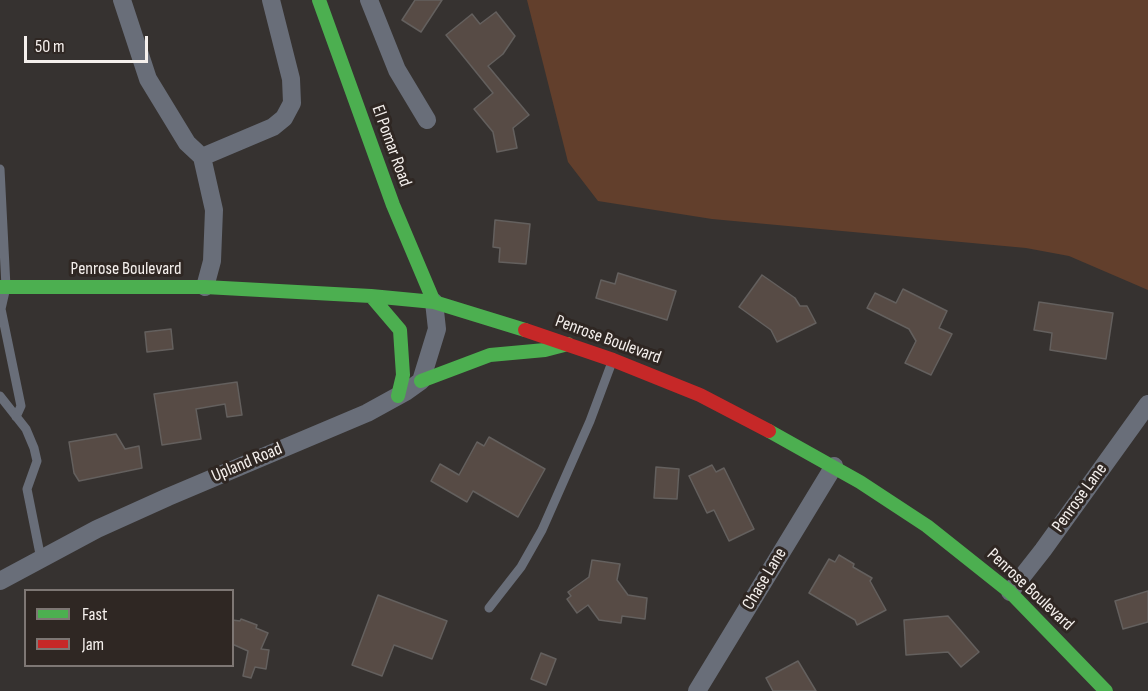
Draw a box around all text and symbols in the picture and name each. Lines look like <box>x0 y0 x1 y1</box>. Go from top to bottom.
scale bar <box>27 24 152 62</box>
text: 50 m <box>35 36 65 57</box>
street label: El Pomar Road <box>366 102 416 190</box>
street label: Penrose Boulevard <box>71 258 181 280</box>
street label: Penrose Boulevard <box>552 311 664 369</box>
street label: Upland Road <box>208 438 286 488</box>
street label: Penrose Lane <box>1048 459 1112 537</box>
street label: Chase Lane <box>738 544 792 614</box>
street label: Penrose Boulevard <box>982 544 1078 636</box>
legend <box>24 589 234 667</box>
text: Fast <box>82 604 107 625</box>
text: Jam <box>82 634 104 655</box>

